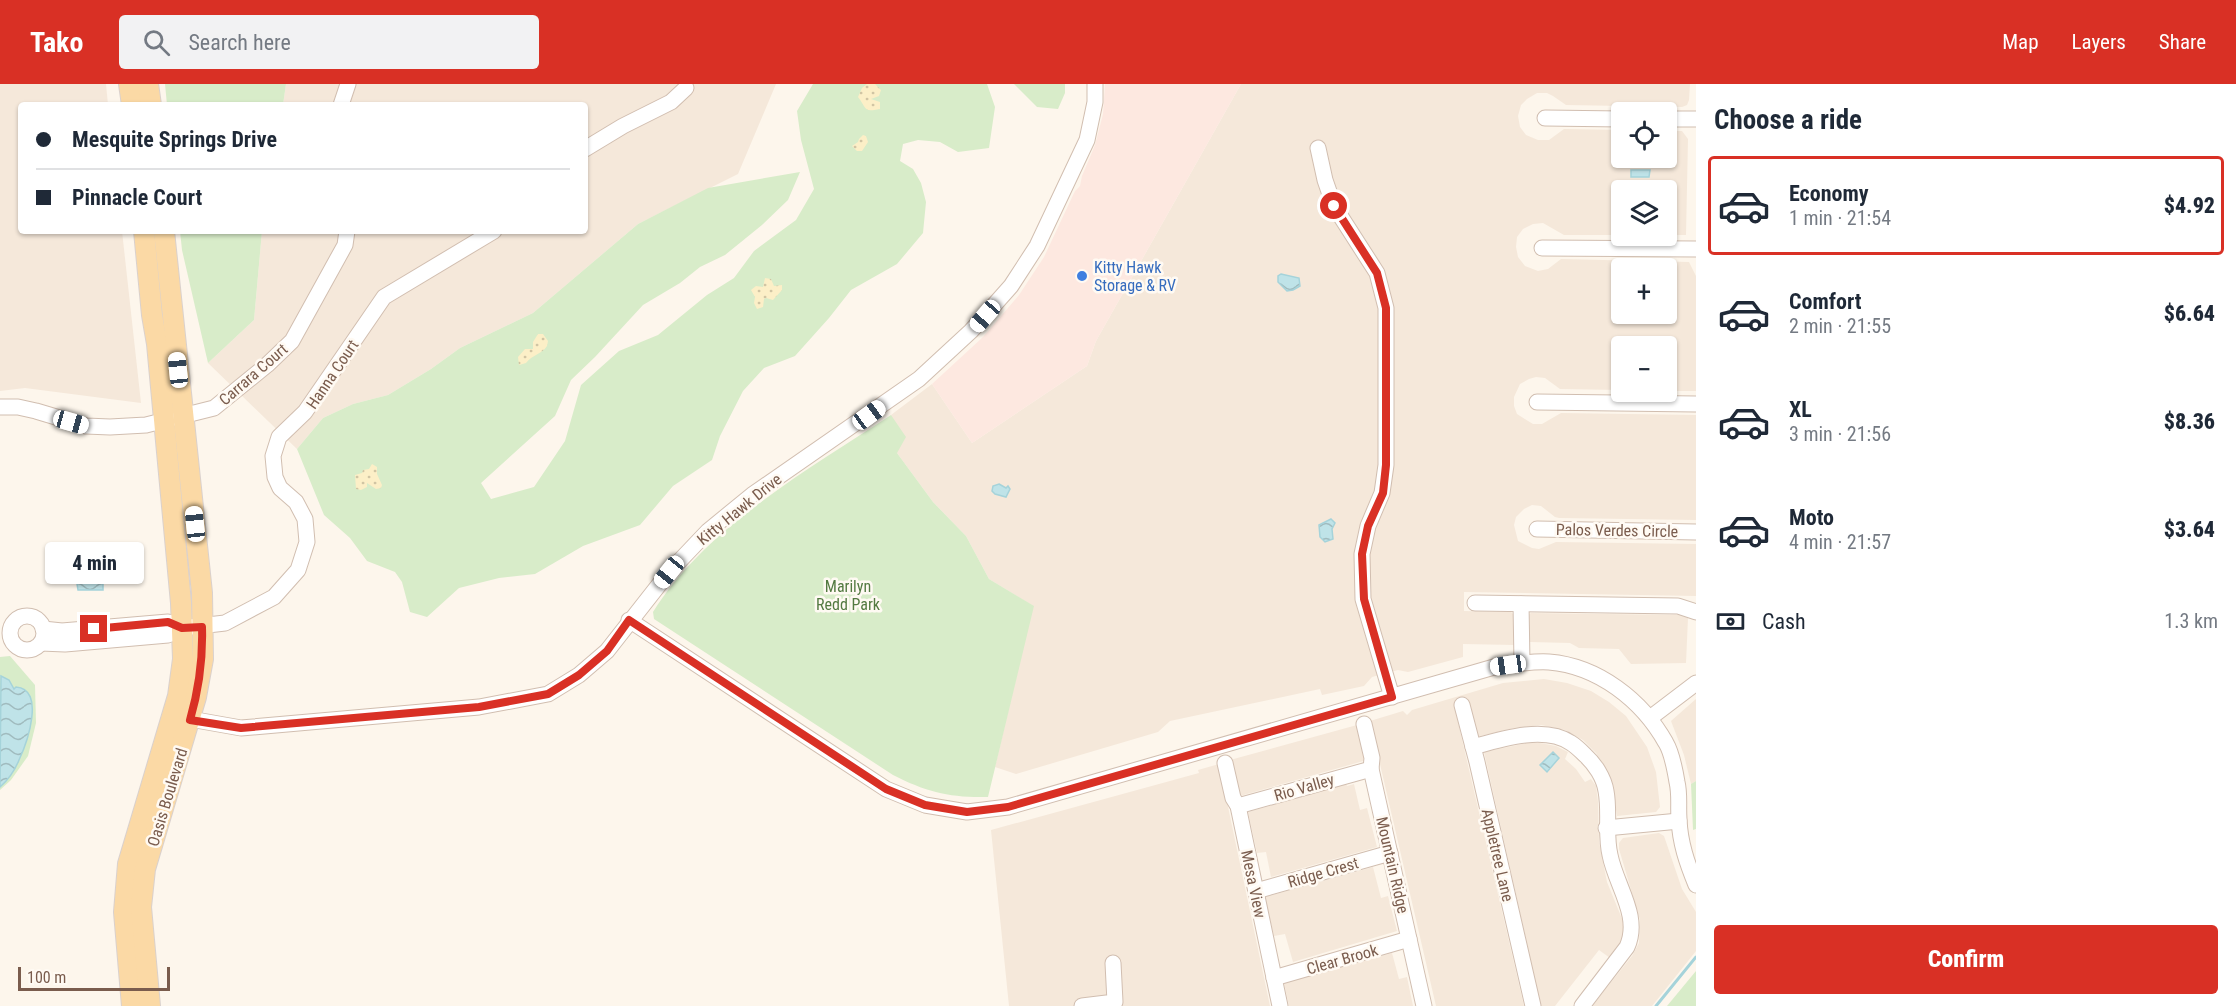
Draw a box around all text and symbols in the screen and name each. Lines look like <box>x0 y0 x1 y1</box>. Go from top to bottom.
search box <box>119 15 539 69</box>
text: Tako <box>30 26 83 59</box>
icon: search <box>140 26 173 59</box>
text: Search here <box>188 30 291 55</box>
text: Map <box>2002 30 2039 54</box>
text: Layers <box>2072 30 2126 54</box>
text: Share <box>2159 30 2206 54</box>
map controls <box>1611 102 1677 402</box>
button: locate <box>1611 102 1677 168</box>
text: Choose a ride <box>1714 104 1862 136</box>
text: Mesquite Springs Drive <box>72 127 277 152</box>
icon: car <box>1717 179 1771 233</box>
button: layers <box>1611 180 1677 246</box>
text: Economy <box>1789 181 1869 206</box>
text: Pinnacle Court <box>72 185 202 210</box>
route start <box>1320 192 1347 219</box>
text: $4.92 <box>2164 193 2215 218</box>
text: 1 min · 21:54 <box>1789 206 1891 230</box>
place label: Kitty Hawk Storage & RV <box>1094 258 1176 295</box>
button: + <box>1611 258 1677 324</box>
marker: Kitty Hawk Storage & RV <box>1075 269 1089 283</box>
icon: car <box>1717 287 1771 341</box>
text: Comfort <box>1789 289 1862 314</box>
car <box>966 297 1004 335</box>
text: $6.64 <box>2164 301 2215 326</box>
text: 2 min · 21:55 <box>1789 314 1891 338</box>
street label: Hanna Court <box>302 336 363 412</box>
button: − <box>1611 336 1677 402</box>
street label: Carrara Court <box>215 339 292 409</box>
car <box>167 351 189 389</box>
icon: car <box>1717 395 1771 449</box>
car <box>849 397 889 433</box>
text: XL <box>1789 397 1812 422</box>
car <box>51 408 91 436</box>
text: $8.36 <box>2164 409 2215 434</box>
text: 3 min · 21:56 <box>1789 422 1891 446</box>
street label: Kitty Hawk Drive <box>693 470 785 549</box>
icon: car <box>1717 503 1771 557</box>
car <box>184 505 206 543</box>
text: Moto <box>1789 505 1834 530</box>
text: $3.64 <box>2164 517 2215 542</box>
street label: Palos Verdes Circle <box>1556 520 1678 541</box>
text: 4 min · 21:57 <box>1789 530 1891 554</box>
callout: 4 min <box>44 542 144 584</box>
text: 4 min <box>72 551 117 575</box>
car <box>651 552 687 592</box>
park label: Marilyn Redd Park <box>816 577 881 614</box>
icon: cash <box>1714 605 1747 638</box>
text: Cash <box>1762 609 1806 634</box>
text: 1.3 km <box>2164 609 2218 633</box>
route end <box>80 615 107 642</box>
car <box>1489 654 1527 676</box>
street label: Oasis Boulevard <box>144 746 191 849</box>
street label: Rio Valley <box>1272 770 1337 805</box>
street label: Appletree Lane <box>1478 807 1517 903</box>
street label: Mountain Ridge <box>1372 815 1413 915</box>
street label: Mesa View <box>1237 848 1270 920</box>
street label: Ridge Crest <box>1286 853 1361 892</box>
button: Confirm <box>1714 925 2218 994</box>
street label: Clear Brook <box>1304 940 1381 979</box>
scale bar <box>18 964 170 992</box>
text: 100 m <box>27 968 66 987</box>

